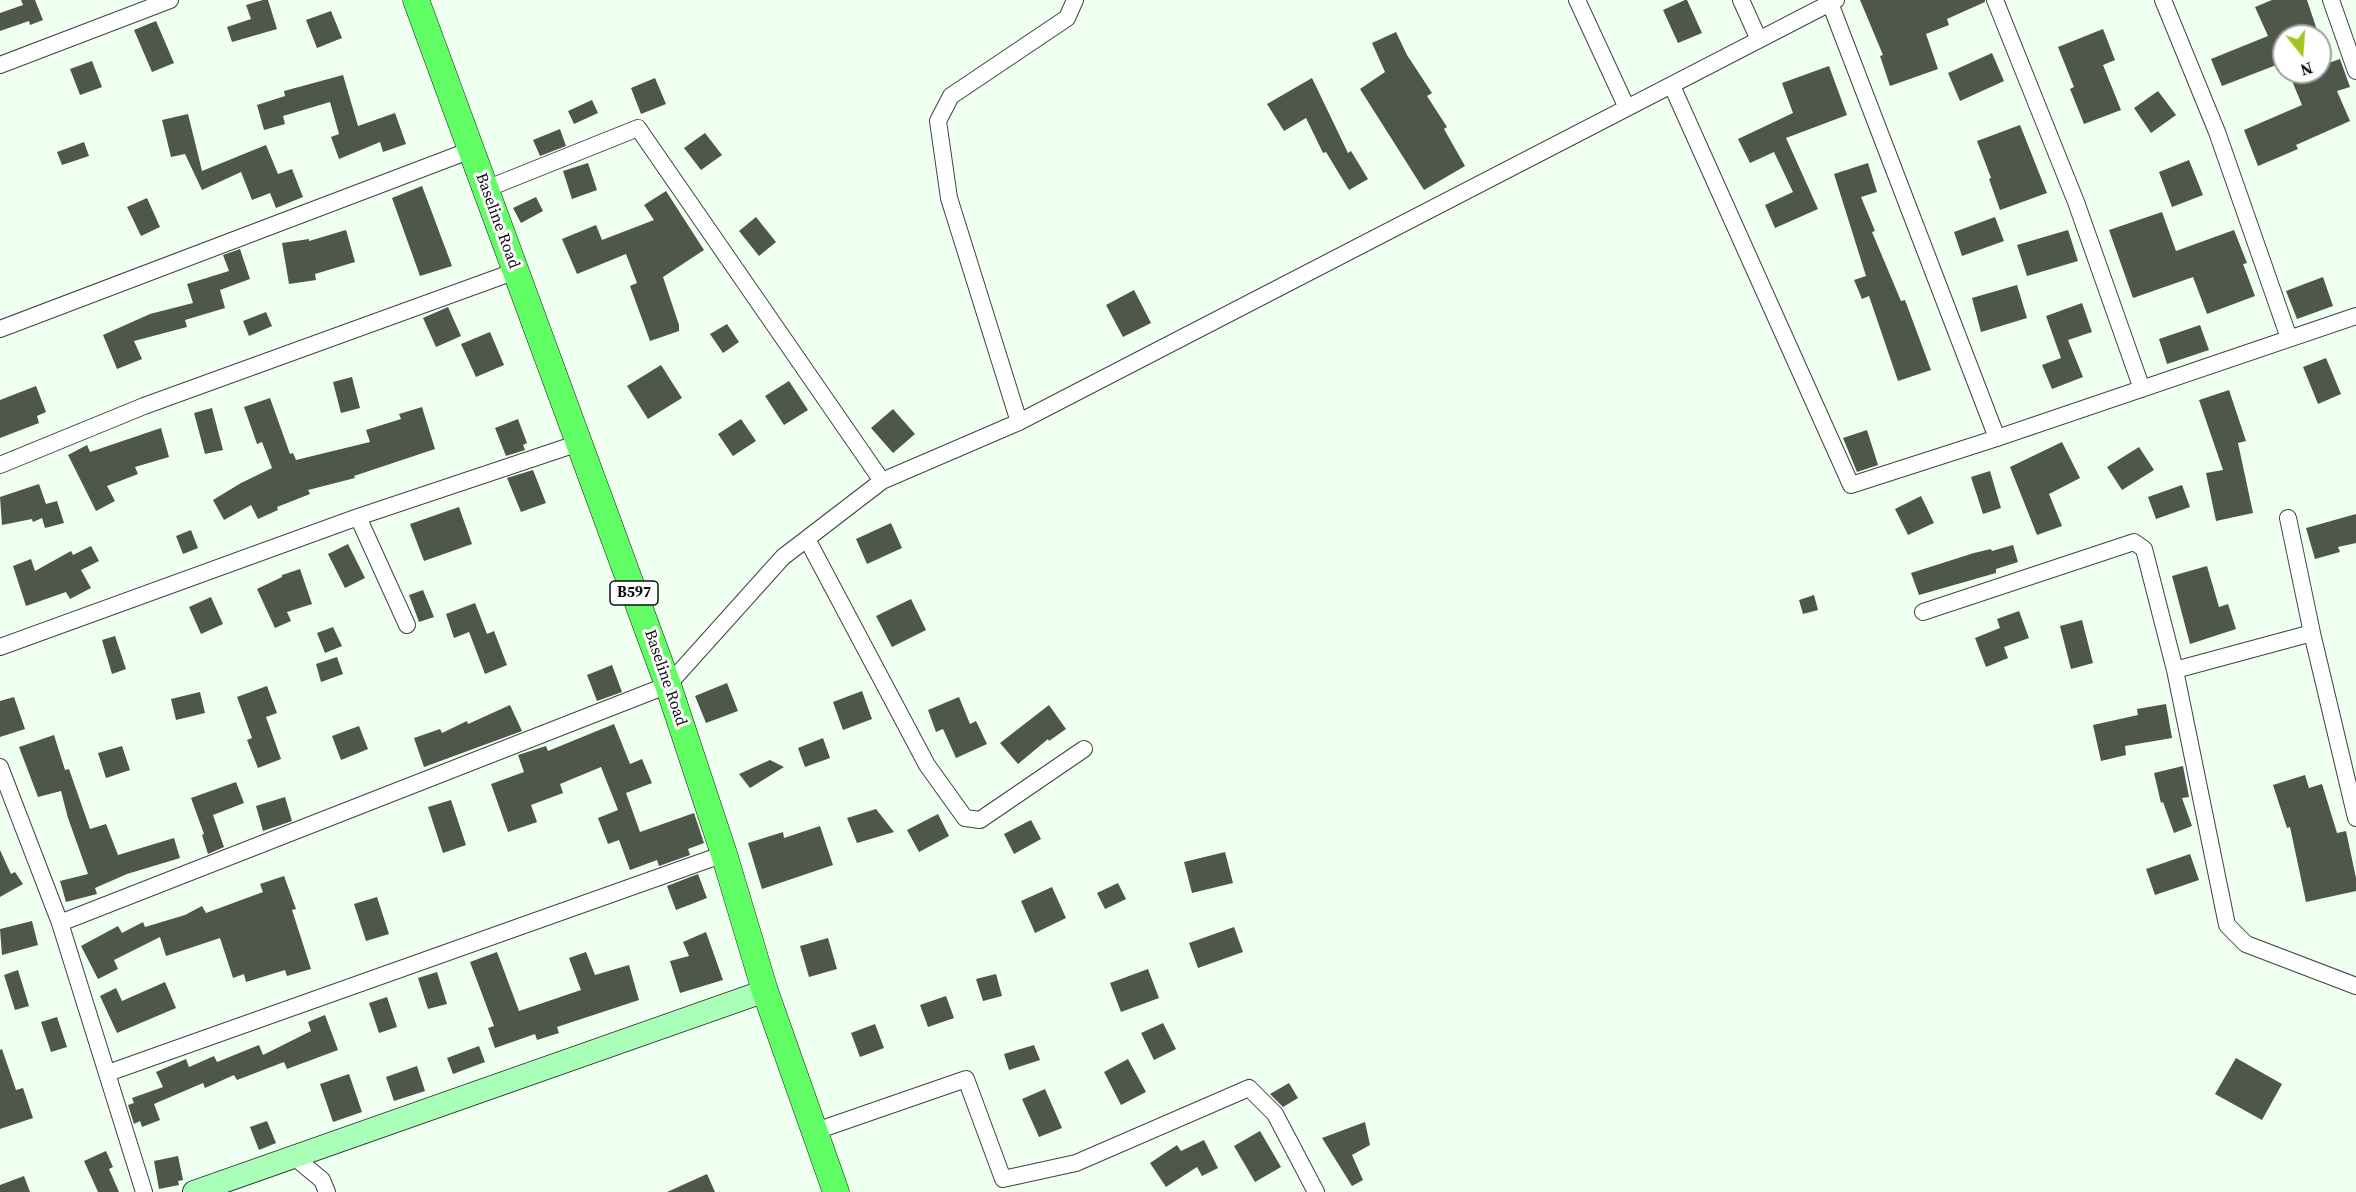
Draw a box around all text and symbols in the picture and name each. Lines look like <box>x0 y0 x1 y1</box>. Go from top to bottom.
north arrow <box>2272 24 2332 84</box>
text: N <box>2298 57 2315 82</box>
street label: Baseline Road <box>471 170 523 272</box>
road number: B597 <box>610 581 658 605</box>
street label: Baseline Road <box>640 627 690 729</box>

